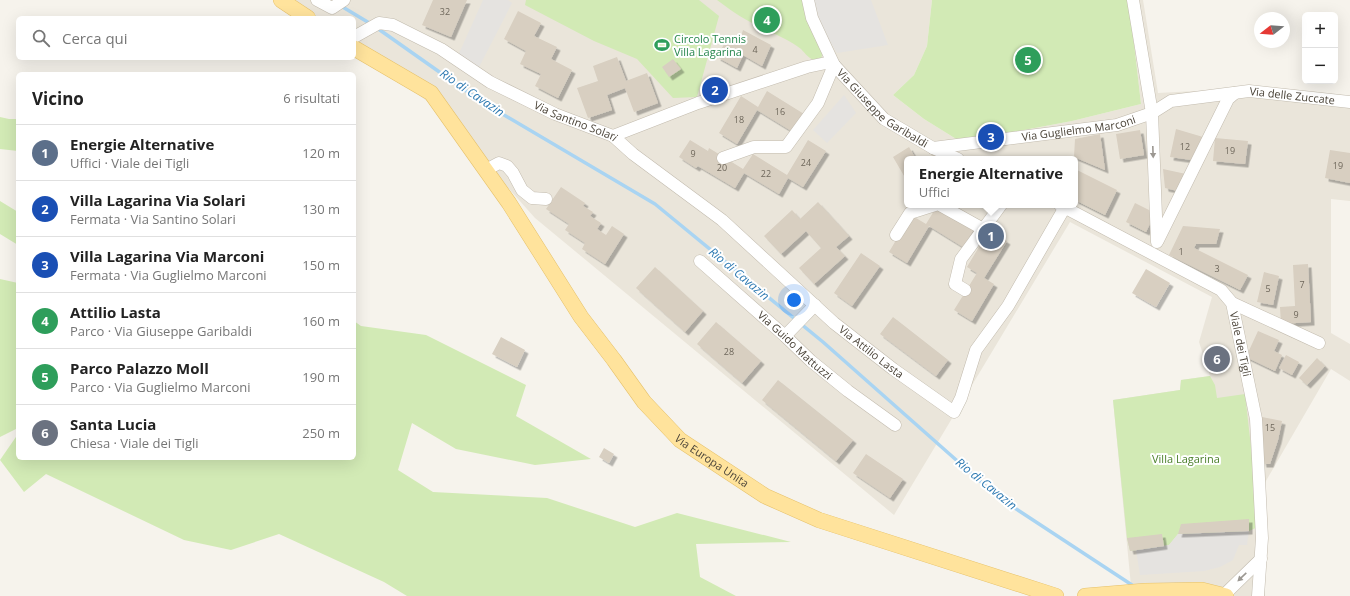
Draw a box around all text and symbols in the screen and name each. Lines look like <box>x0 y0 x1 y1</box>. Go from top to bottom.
house number: 32 <box>440 5 450 18</box>
pin: 4 <box>754 5 780 35</box>
north arrow <box>1254 12 1290 48</box>
map controls <box>1302 12 1338 84</box>
button: + <box>1302 12 1338 48</box>
search box <box>16 16 356 60</box>
icon: search <box>30 27 52 49</box>
text: Cerca qui <box>62 28 128 48</box>
place label: Circolo Tennis Villa Lagarina <box>674 31 746 59</box>
sports icon: Circolo Tennis Villa Lagarina <box>653 36 671 54</box>
house number: 4 <box>752 43 758 56</box>
pin: 5 <box>1015 45 1041 75</box>
button: − <box>1302 48 1338 84</box>
water label: Rio di Cavazin <box>437 65 508 120</box>
street label: Via Giuseppe Garibaldi <box>834 65 931 151</box>
pin: 2 <box>702 75 728 105</box>
street label: Via delle Zuccate <box>1249 83 1336 107</box>
text: Vicino <box>32 87 84 110</box>
text: 6 risultati <box>283 89 340 107</box>
street label: Via Santino Solari <box>532 97 622 144</box>
house number: 16 <box>775 105 785 118</box>
street label: Via Guglielmo Marconi <box>1021 111 1137 144</box>
house number: 18 <box>734 113 744 126</box>
pin: 3 <box>978 122 1004 152</box>
text: Energie Alternative <box>70 134 214 154</box>
house number: 12 <box>1180 140 1190 153</box>
text: 1 <box>41 144 49 162</box>
text: 120 m <box>302 144 340 162</box>
house number: 19 <box>1225 144 1235 157</box>
one-way arrow <box>1150 146 1157 158</box>
house number: 9 <box>690 147 696 160</box>
text: Uffici · Viale dei Tigli <box>70 154 189 172</box>
house number: 24 <box>801 156 811 169</box>
popup <box>904 156 1078 208</box>
house number: 19 <box>1333 159 1343 172</box>
house number: 20 <box>717 161 727 174</box>
text: Energie Alternative <box>919 163 1063 183</box>
house number: 22 <box>761 167 771 180</box>
text: Uffici <box>919 183 950 201</box>
text: Villa Lagarina Via Solari <box>70 190 246 210</box>
text: 2 <box>41 200 49 218</box>
text: 130 m <box>302 200 340 218</box>
text: Fermata · Via Santino Solari <box>70 210 236 228</box>
pin: 1 <box>978 221 1004 251</box>
water label: Rio di Cavazin <box>705 243 773 304</box>
house number: 1 <box>1178 245 1184 258</box>
text: Villa Lagarina Via Marconi <box>70 246 264 266</box>
text: 3 <box>41 256 49 274</box>
text: 150 m <box>302 256 340 274</box>
house number: 3 <box>1214 262 1220 275</box>
text: Fermata · Via Guglielmo Marconi <box>70 266 267 284</box>
house number: 7 <box>1299 278 1305 291</box>
house number: 5 <box>1265 282 1271 295</box>
your location <box>784 290 804 310</box>
text: Attilio Lasta <box>70 302 161 322</box>
street label: Via Guido Mattuzzi <box>755 307 836 382</box>
house number: 9 <box>1293 308 1299 321</box>
street label: Viale dei Tigli <box>1227 310 1255 378</box>
text: 4 <box>41 312 49 330</box>
text: 160 m <box>302 312 340 330</box>
text: Parco · Via Giuseppe Garibaldi <box>70 322 252 340</box>
street label: Via Attilio Lasta <box>836 322 907 381</box>
pin: 6 <box>1204 344 1230 374</box>
house number: 28 <box>724 345 734 358</box>
text: Parco Palazzo Moll <box>70 358 209 378</box>
text: 5 <box>41 368 49 386</box>
text: 190 m <box>302 368 340 386</box>
text: Parco · Via Guglielmo Marconi <box>70 378 251 396</box>
text: Santa Lucia <box>70 414 156 434</box>
house number: 15 <box>1265 421 1275 434</box>
text: 6 <box>41 424 49 442</box>
text: 250 m <box>302 424 340 442</box>
street label: Via Europa Unita <box>672 431 752 490</box>
text: Chiesa · Viale dei Tigli <box>70 434 199 452</box>
park label: Villa Lagarina <box>1152 451 1220 466</box>
water label: Rio di Cavazin <box>952 454 1021 514</box>
one-way arrow <box>1237 572 1247 582</box>

